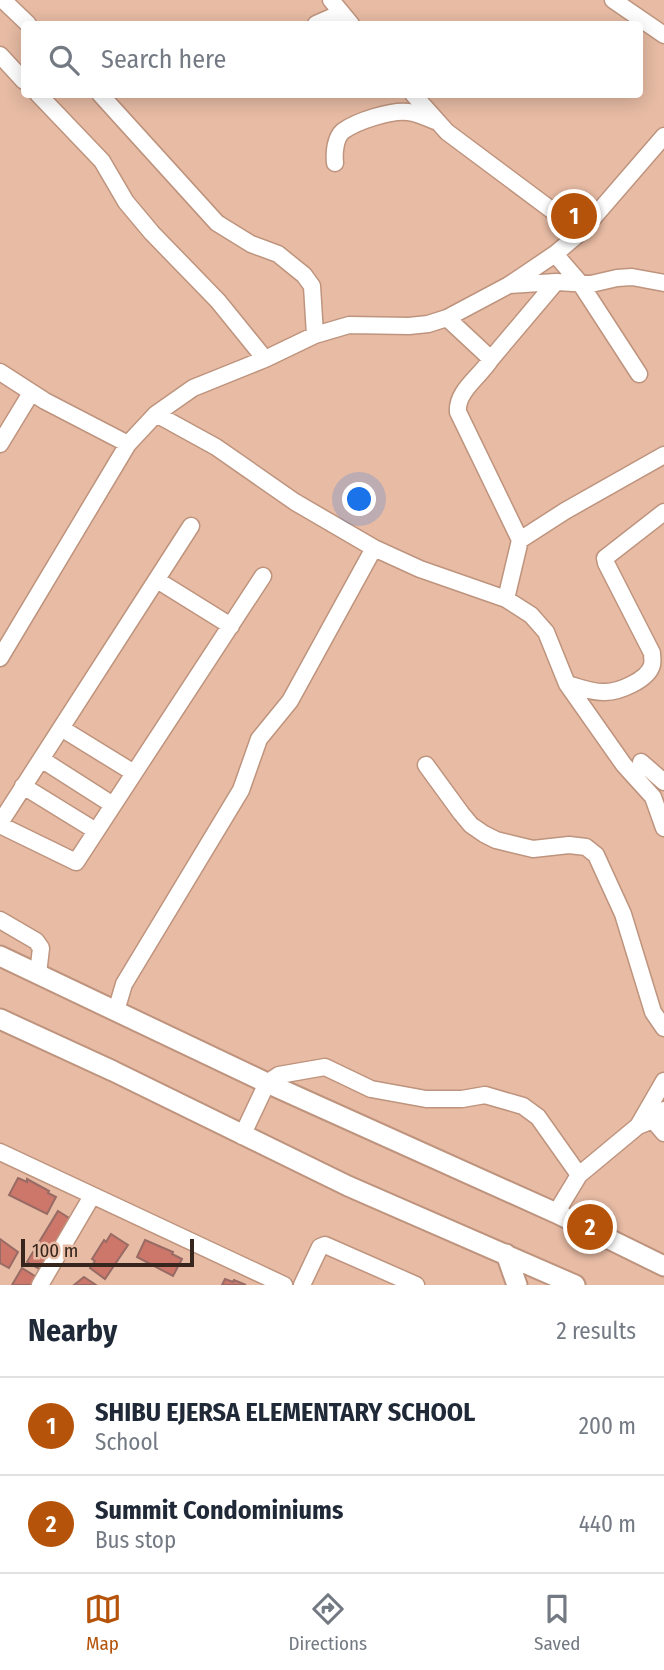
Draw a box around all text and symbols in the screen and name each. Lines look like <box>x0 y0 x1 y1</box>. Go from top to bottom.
search box <box>21 21 643 98</box>
icon: search <box>45 41 83 79</box>
text: Search here <box>101 44 226 75</box>
pin: 1 <box>551 190 597 242</box>
your location <box>342 482 376 516</box>
pin: 2 <box>567 1201 613 1253</box>
scale bar <box>21 1236 194 1268</box>
text: 100 m <box>32 1239 78 1262</box>
text: Nearby <box>28 1313 117 1349</box>
text: 2 results <box>556 1317 636 1345</box>
text: SHIBU EJERSA ELEMENTARY SCHOOL <box>95 1397 475 1428</box>
text: 1 <box>46 1412 56 1440</box>
text: 200 m <box>579 1412 636 1440</box>
text: School <box>95 1428 159 1456</box>
text: Summit Condominiums <box>95 1495 343 1526</box>
text: 2 <box>46 1510 56 1538</box>
text: 440 m <box>579 1510 636 1538</box>
text: Bus stop <box>95 1526 176 1554</box>
tab: Map <box>84 1590 122 1655</box>
tab: Directions <box>289 1590 367 1655</box>
tab: Saved <box>534 1590 580 1655</box>

